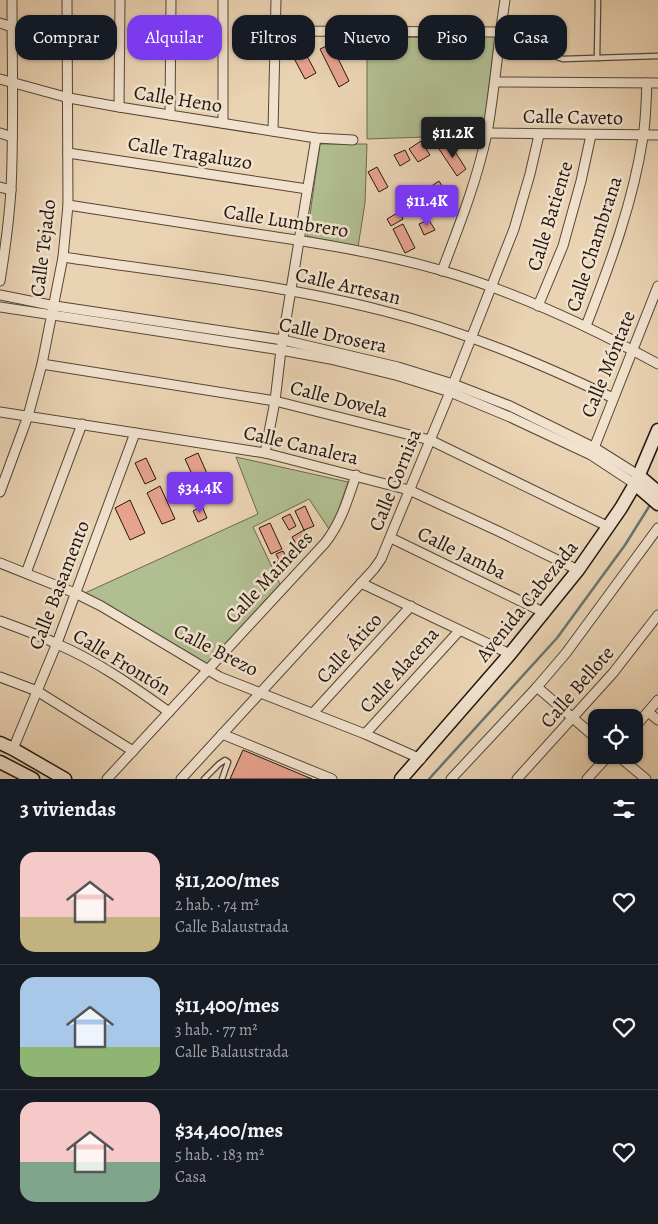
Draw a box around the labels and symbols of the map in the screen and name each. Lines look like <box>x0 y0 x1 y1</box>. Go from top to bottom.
street label: Calle Heno <box>132 79 224 119</box>
street label: Calle Caveto <box>523 103 623 131</box>
pin: $11.2K <box>412 116 494 159</box>
street label: Calle Tragaluzo <box>126 130 254 176</box>
street label: Calle Batiente <box>520 158 580 274</box>
street label: Calle Chambrana <box>559 172 629 315</box>
pin: $11.4K <box>386 184 468 227</box>
street label: Calle Tejado <box>24 198 62 298</box>
street label: Calle Lumbrero <box>222 198 350 244</box>
street label: Calle Artesan <box>293 261 403 311</box>
street label: Calle Móntate <box>574 306 642 422</box>
street label: Calle Drosera <box>277 310 390 360</box>
street label: Calle Dovela <box>287 374 391 424</box>
street label: Calle Canalera <box>241 419 362 471</box>
street label: Calle Cornisa <box>362 424 428 535</box>
pin: $34.4K <box>159 472 241 514</box>
street label: Calle Basamento <box>22 517 96 653</box>
street label: Calle Jamba <box>413 520 512 586</box>
street label: Calle Maineles <box>219 525 319 629</box>
street label: Avenida Cabezada <box>469 534 585 668</box>
street label: Calle Ático <box>310 607 388 689</box>
street label: Calle Brezo <box>169 617 263 683</box>
street label: Calle Alacena <box>353 621 445 719</box>
street label: Calle Frontón <box>68 622 176 702</box>
street label: Calle Bellote <box>534 640 620 734</box>

